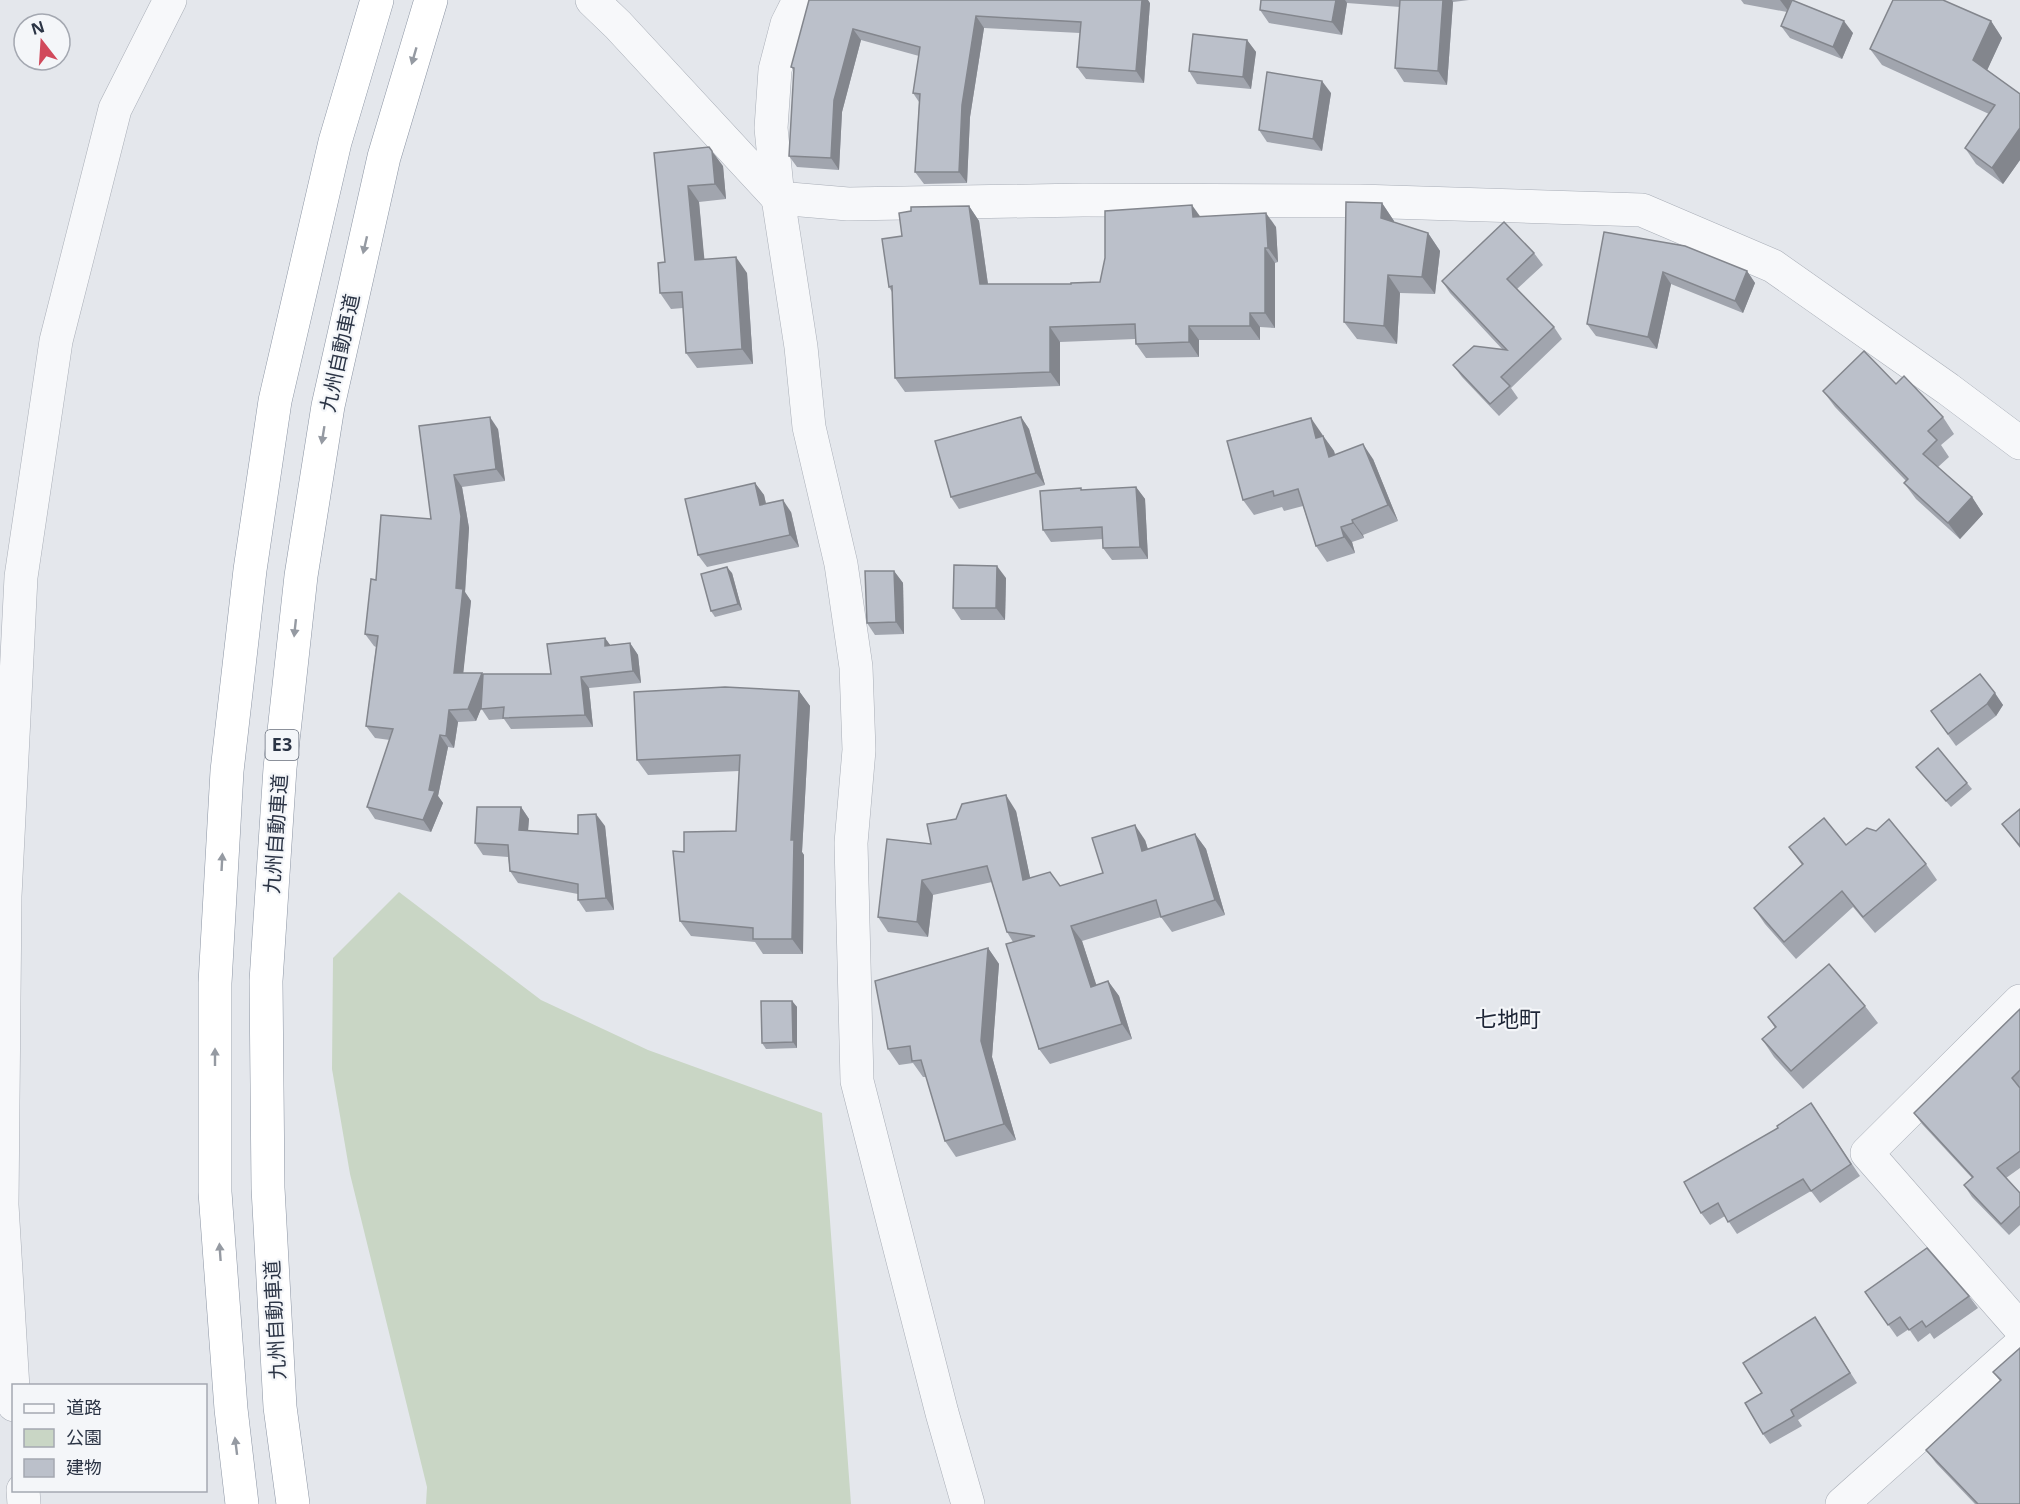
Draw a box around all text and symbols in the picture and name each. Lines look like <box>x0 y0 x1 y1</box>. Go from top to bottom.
north arrow <box>12 12 72 72</box>
text: N <box>28 15 47 40</box>
one-way arrow <box>409 47 418 65</box>
one-way arrow <box>359 235 369 254</box>
street label: 九州自動車道 <box>314 291 365 414</box>
one-way arrow <box>319 426 328 445</box>
one-way arrow <box>290 618 300 637</box>
road number: E3 <box>266 730 298 760</box>
street label: 九州自動車道 <box>258 773 293 895</box>
one-way arrow <box>217 852 227 871</box>
district label: 七地町 <box>1475 1003 1541 1033</box>
one-way arrow <box>210 1047 220 1066</box>
one-way arrow <box>215 1242 225 1261</box>
street label: 九州自動車道 <box>258 1259 291 1381</box>
legend <box>12 1384 207 1492</box>
text: 道路 <box>66 1395 102 1419</box>
text: 公園 <box>66 1425 102 1449</box>
one-way arrow <box>231 1436 240 1455</box>
text: 建物 <box>66 1455 102 1479</box>

